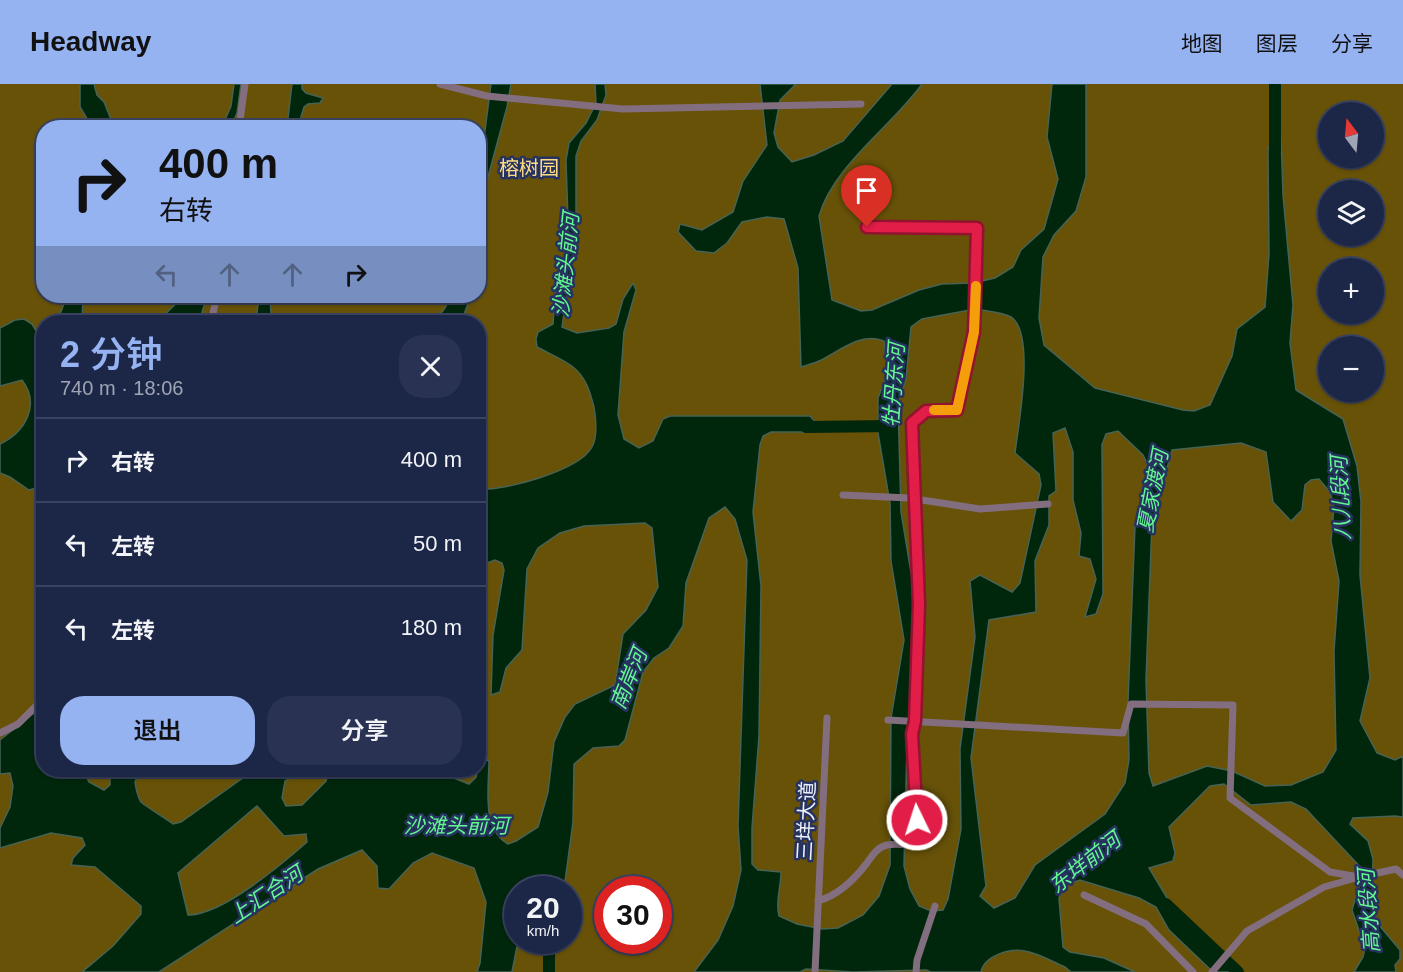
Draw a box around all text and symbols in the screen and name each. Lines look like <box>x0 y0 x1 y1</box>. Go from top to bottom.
text: Headway <box>30 26 151 57</box>
text: 地图 <box>1181 32 1223 55</box>
text: 图层 <box>1256 32 1298 55</box>
text: 分享 <box>1331 32 1373 55</box>
north arrow <box>1318 102 1384 168</box>
map controls <box>1318 102 1384 402</box>
text: 400 m <box>159 140 278 187</box>
icon: right <box>60 144 138 222</box>
park label: 榕树园 <box>499 157 559 179</box>
pin <box>841 165 892 227</box>
icon: arrive <box>850 174 883 207</box>
button: layers <box>1318 180 1384 246</box>
text: 右转 <box>159 196 213 226</box>
water label: 沙滩头前河 <box>549 208 583 318</box>
icon: left <box>150 258 183 291</box>
icon: ahead <box>213 258 246 291</box>
icon: ahead <box>276 258 309 291</box>
icon: right <box>339 258 372 291</box>
button: + <box>1318 258 1384 324</box>
text: 2 分钟 <box>60 334 162 375</box>
button: close <box>399 335 462 398</box>
button: − <box>1318 336 1384 402</box>
water label: 牡丹东河 <box>879 338 908 428</box>
text: 740 m · 18:06 <box>60 377 183 399</box>
icon: right <box>60 444 93 477</box>
water label: 夏家渡河 <box>1133 444 1173 534</box>
text: 400 m <box>401 447 462 472</box>
text: 右转 <box>111 450 155 475</box>
water label: 八儿段河 <box>1327 451 1354 541</box>
icon: left <box>60 528 93 561</box>
text: 50 m <box>413 531 462 556</box>
text: 左转 <box>111 534 155 559</box>
icon: left <box>60 612 93 645</box>
text: 180 m <box>401 615 462 640</box>
text: 左转 <box>111 618 155 643</box>
water label: 南岸河 <box>606 642 652 712</box>
button: 退出 <box>60 696 255 765</box>
button: 分享 <box>267 696 462 765</box>
street label: 三垟大道 <box>793 780 819 862</box>
position arrow <box>885 788 949 852</box>
water label: 沙滩头前河 <box>404 814 512 837</box>
water label: 东垟前河 <box>1045 825 1128 898</box>
water label: 上汇合河 <box>224 859 310 928</box>
water label: 高水段河 <box>1354 864 1383 954</box>
speed limit sign: 30 <box>594 876 672 954</box>
text: 20 <box>526 891 560 924</box>
text: km/h <box>527 922 559 939</box>

